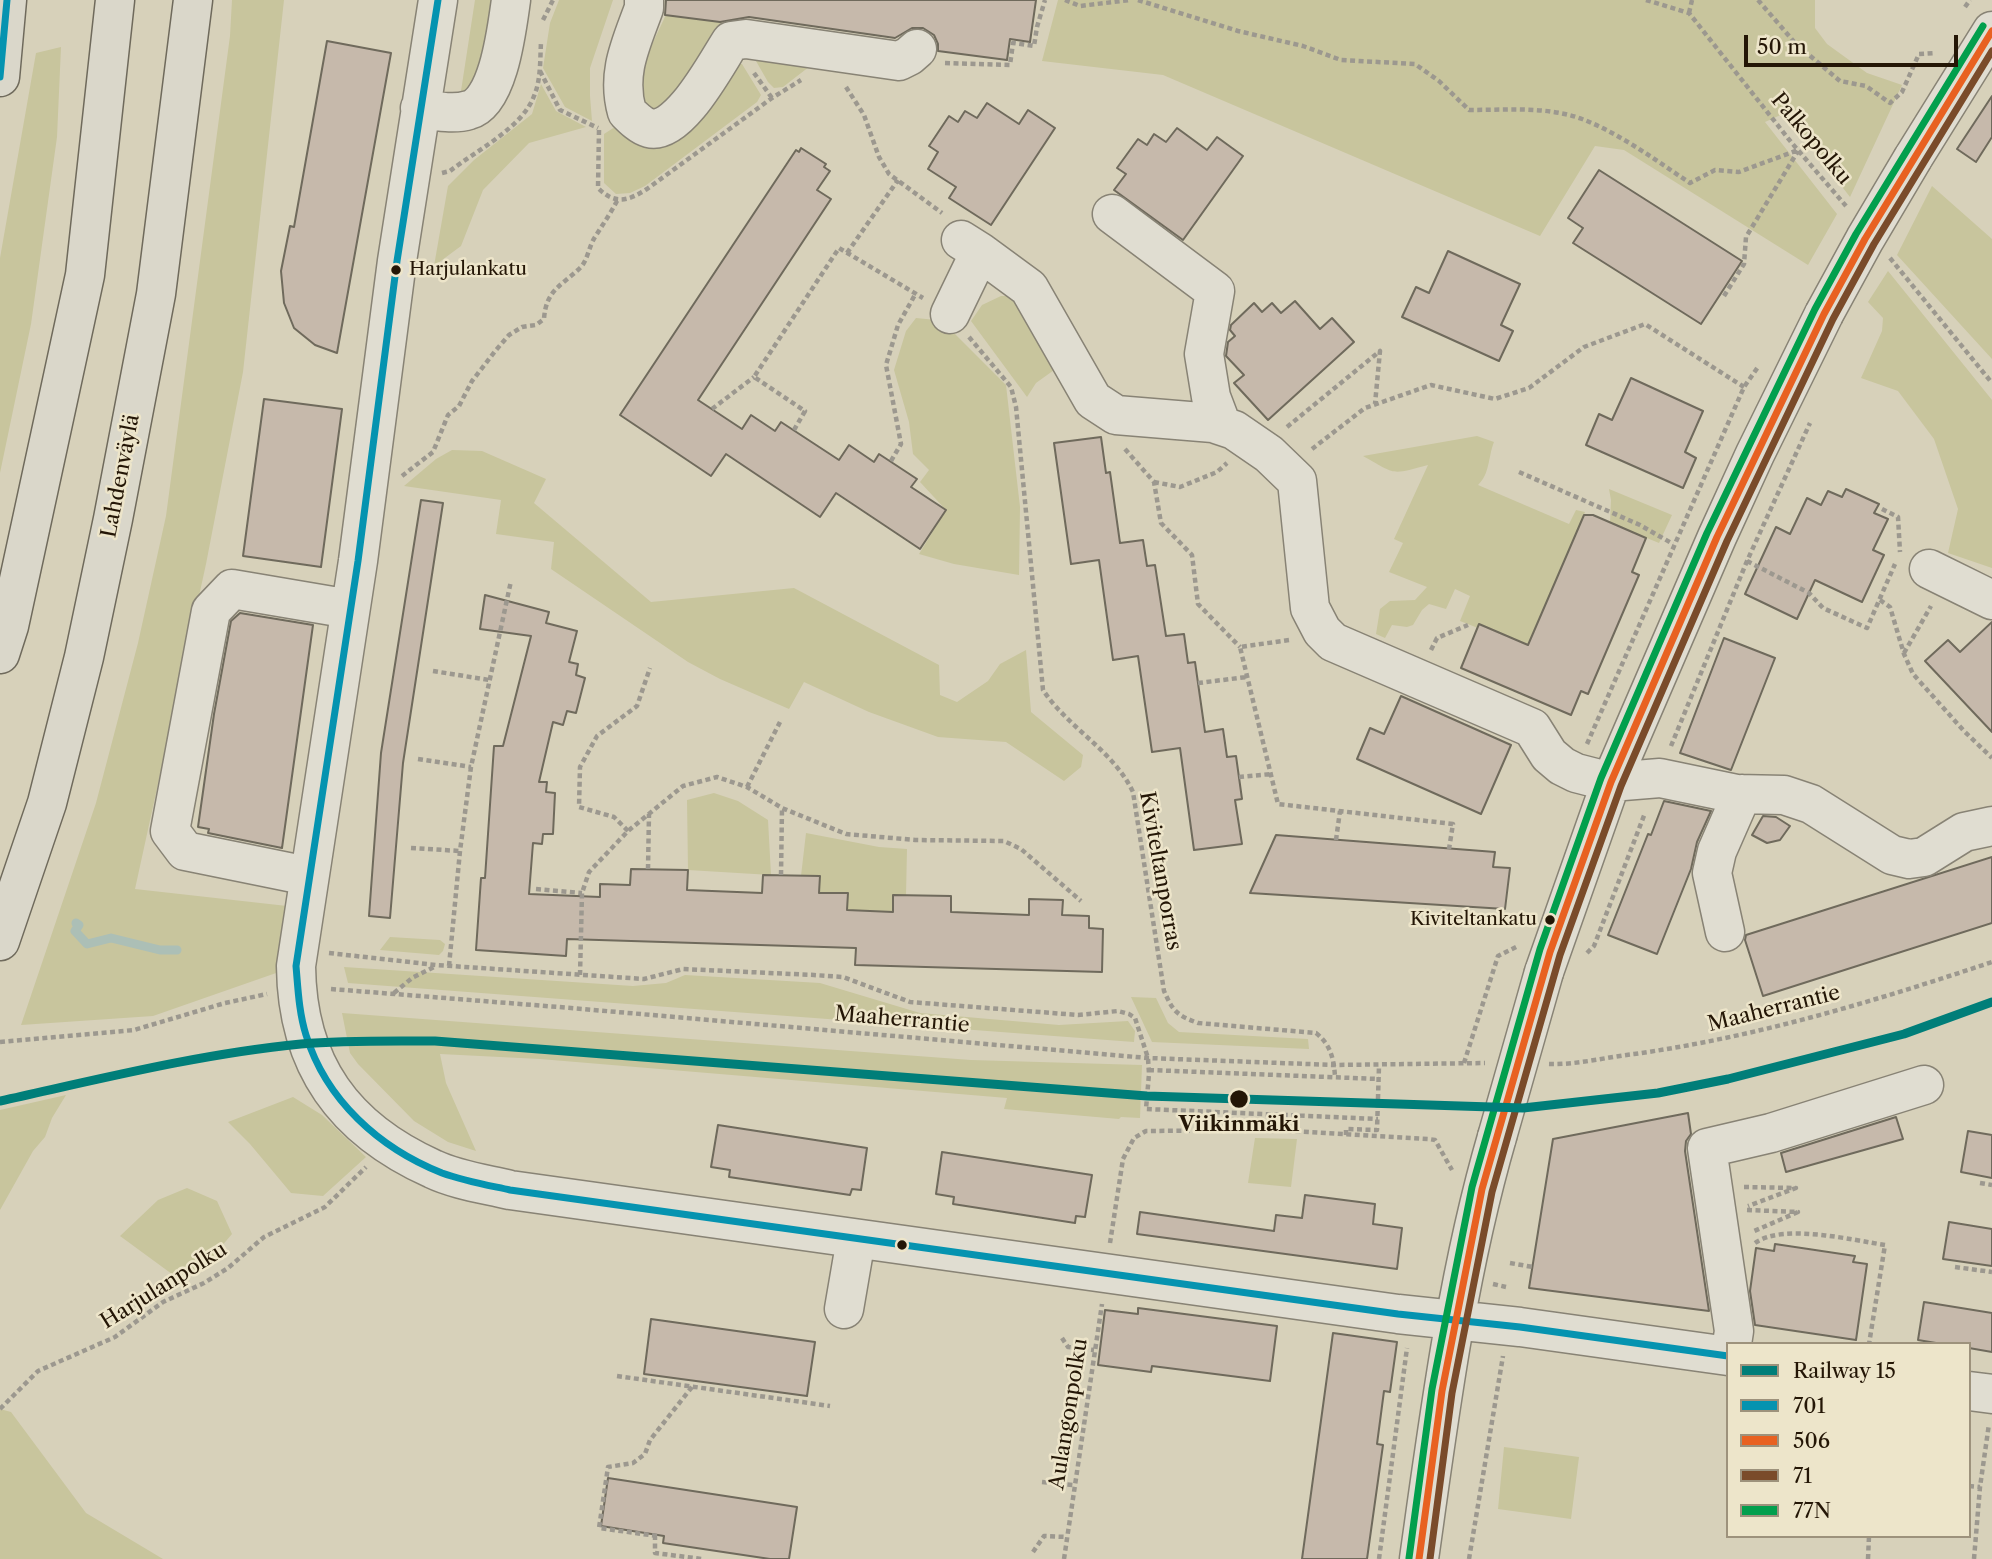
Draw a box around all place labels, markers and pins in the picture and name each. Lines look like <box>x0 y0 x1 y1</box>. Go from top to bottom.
place label: Harjulankatu <box>409 259 527 281</box>
marker: Harjulankatu <box>389 263 403 277</box>
place label: Kiviteltankatu <box>1410 909 1537 931</box>
marker: Kiviteltankatu <box>1543 913 1557 927</box>
marker: Viikinmäki <box>1228 1088 1250 1110</box>
place label: Viikinmäki <box>1178 1112 1300 1138</box>
unlabelled marker <box>895 1238 909 1252</box>

